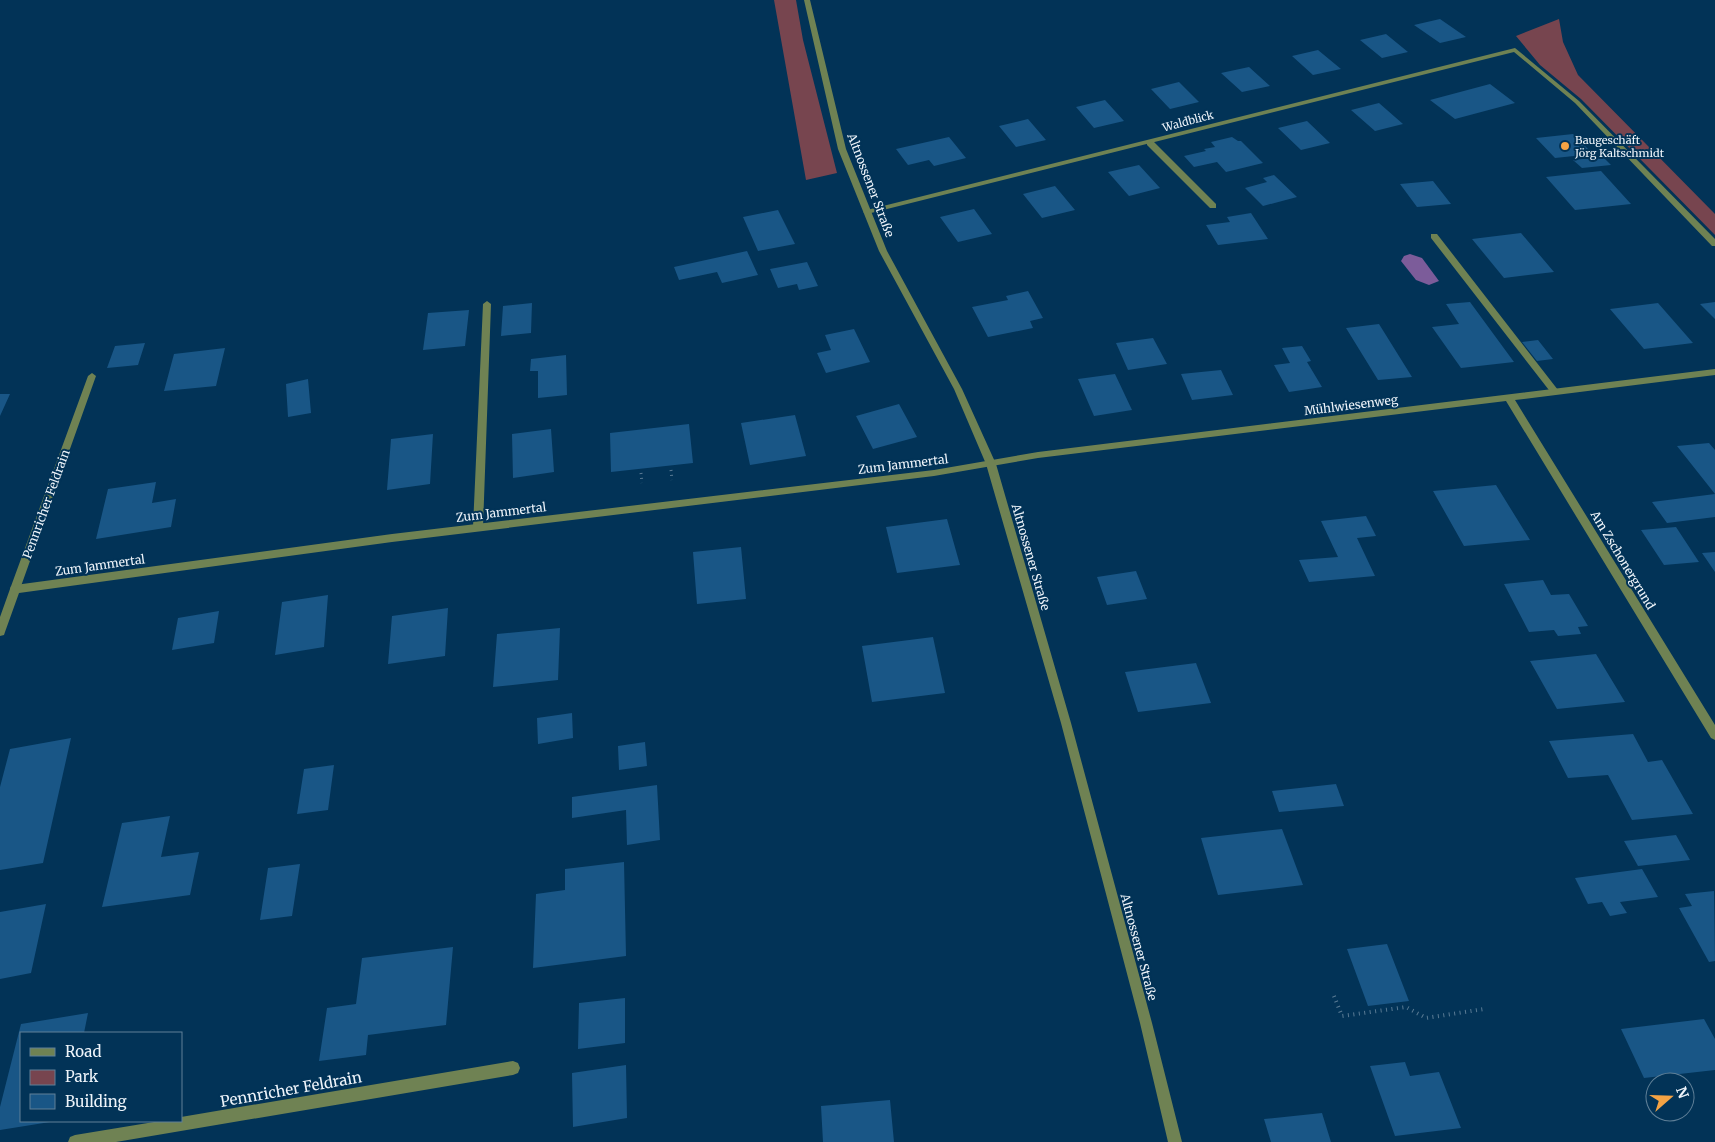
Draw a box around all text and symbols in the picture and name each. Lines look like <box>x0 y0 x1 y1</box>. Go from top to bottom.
street label: Waldblick <box>1160 107 1215 135</box>
street label: Altnossener Straße <box>844 130 898 239</box>
place label: Baugeschäft Jörg Kaltschmidt <box>1574 133 1665 160</box>
marker: Baugeschäft Jörg Kaltschmidt <box>1559 140 1571 152</box>
street label: Mühlwiesenweg <box>1303 392 1400 418</box>
street label: Pennricher Feldrain <box>19 447 73 561</box>
street label: Zum Jammertal <box>857 451 949 477</box>
street label: Zum Jammertal <box>455 499 547 525</box>
street label: Altnossener Straße <box>1008 501 1053 612</box>
street label: Am Zschonergrund <box>1587 507 1658 612</box>
street label: Zum Jammertal <box>54 551 146 579</box>
street label: Altnossener Straße <box>1117 891 1161 1002</box>
legend <box>20 1032 182 1122</box>
text: Road <box>65 1042 101 1061</box>
text: Park <box>65 1067 99 1086</box>
street label: Pennricher Feldrain <box>219 1067 363 1111</box>
north arrow <box>1645 1072 1695 1122</box>
text: N <box>1672 1084 1693 1101</box>
text: Building <box>65 1092 127 1111</box>

